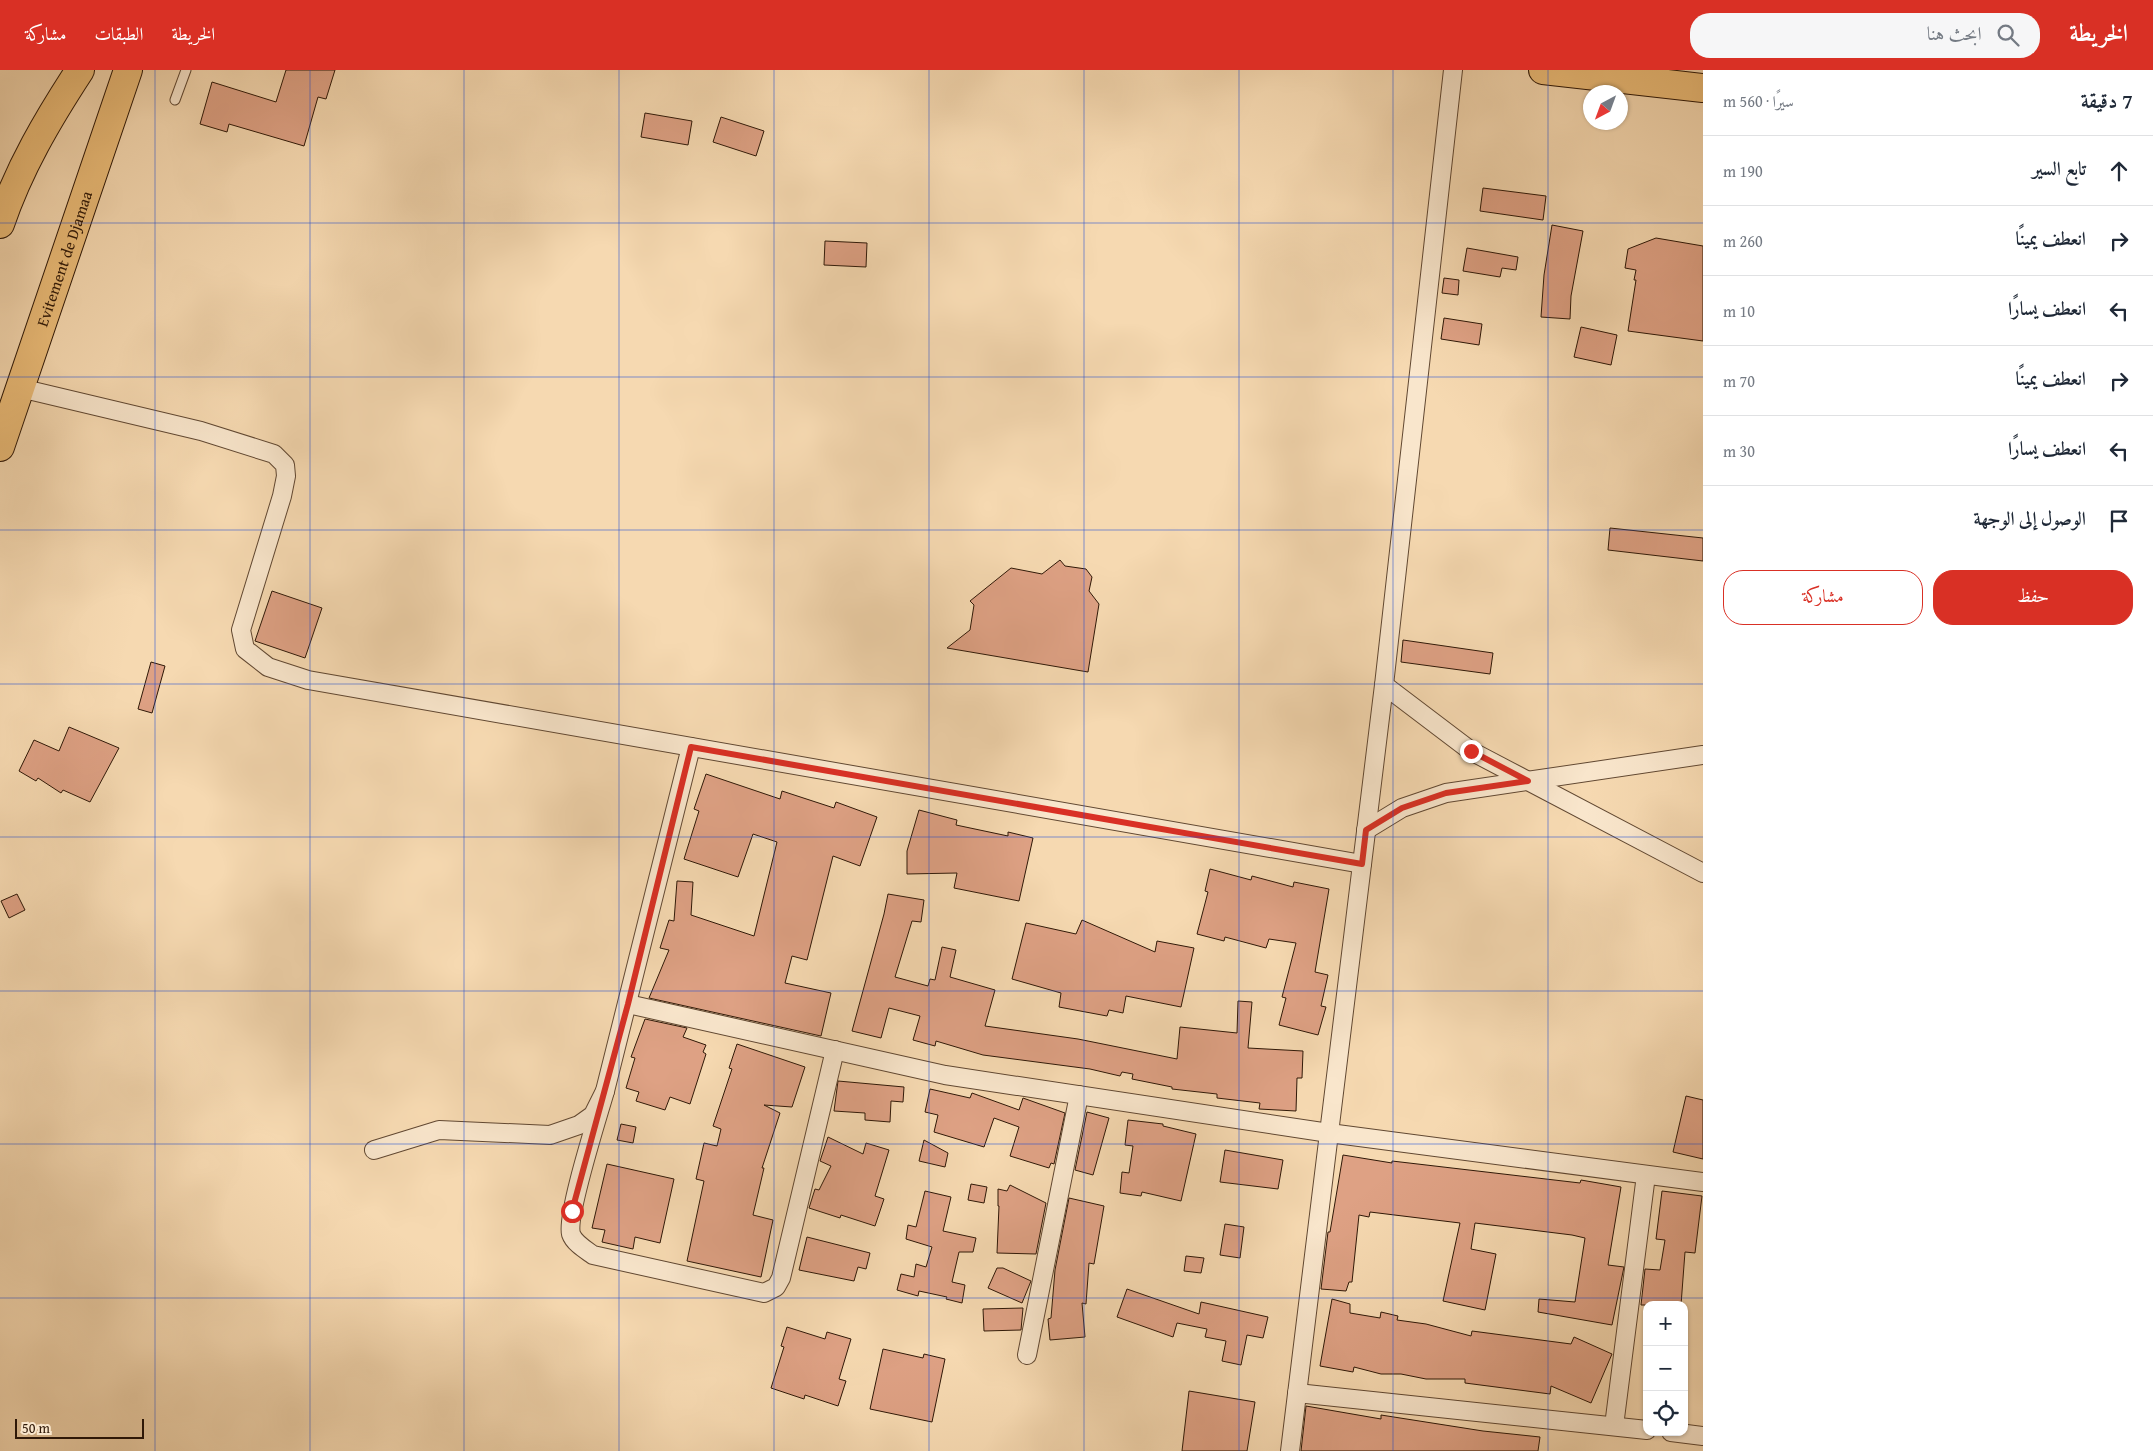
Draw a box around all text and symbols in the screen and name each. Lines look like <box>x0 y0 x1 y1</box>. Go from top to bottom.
search box <box>1690 13 2040 58</box>
text: الخريطة <box>2070 15 2128 50</box>
text: ابحث هنا <box>1927 19 1982 47</box>
text: مشاركة <box>25 20 66 47</box>
text: الطبقات <box>94 20 143 47</box>
text: الخريطة <box>171 20 215 47</box>
icon: search <box>1994 21 2022 49</box>
north arrow <box>1583 85 1628 130</box>
text: 7 دقيقة <box>2081 85 2133 116</box>
text: سيرًا · 560 m <box>1723 89 1794 113</box>
text: تابع السير <box>2032 154 2086 182</box>
icon: ahead <box>2105 157 2133 185</box>
text: 190 m <box>1723 159 1763 183</box>
street label: Evitement de Djamaa <box>30 187 98 330</box>
text: انعطف يمينًا <box>2016 224 2086 252</box>
icon: right <box>2105 227 2133 255</box>
text: 260 m <box>1723 229 1763 253</box>
text: انعطف يسارًا <box>2008 294 2086 322</box>
icon: left <box>2105 297 2133 325</box>
text: 10 m <box>1723 299 1755 323</box>
text: انعطف يمينًا <box>2016 364 2086 392</box>
icon: right <box>2105 367 2133 395</box>
text: 70 m <box>1723 369 1755 393</box>
text: انعطف يسارًا <box>2008 434 2086 462</box>
icon: left <box>2105 437 2133 465</box>
text: 30 m <box>1723 439 1755 463</box>
text: الوصول إلى الوجهة <box>1974 504 2086 532</box>
icon: arrive <box>2105 507 2133 535</box>
button: مشاركة <box>1723 570 1923 625</box>
button: حفظ <box>1933 570 2133 625</box>
route end <box>1460 740 1483 763</box>
route start <box>561 1200 584 1223</box>
map controls <box>1643 1301 1688 1436</box>
button: + <box>1643 1301 1688 1346</box>
button: − <box>1643 1346 1688 1391</box>
button: locate <box>1643 1391 1688 1436</box>
scale bar <box>15 1416 144 1439</box>
text: 50 m <box>22 1418 50 1438</box>

